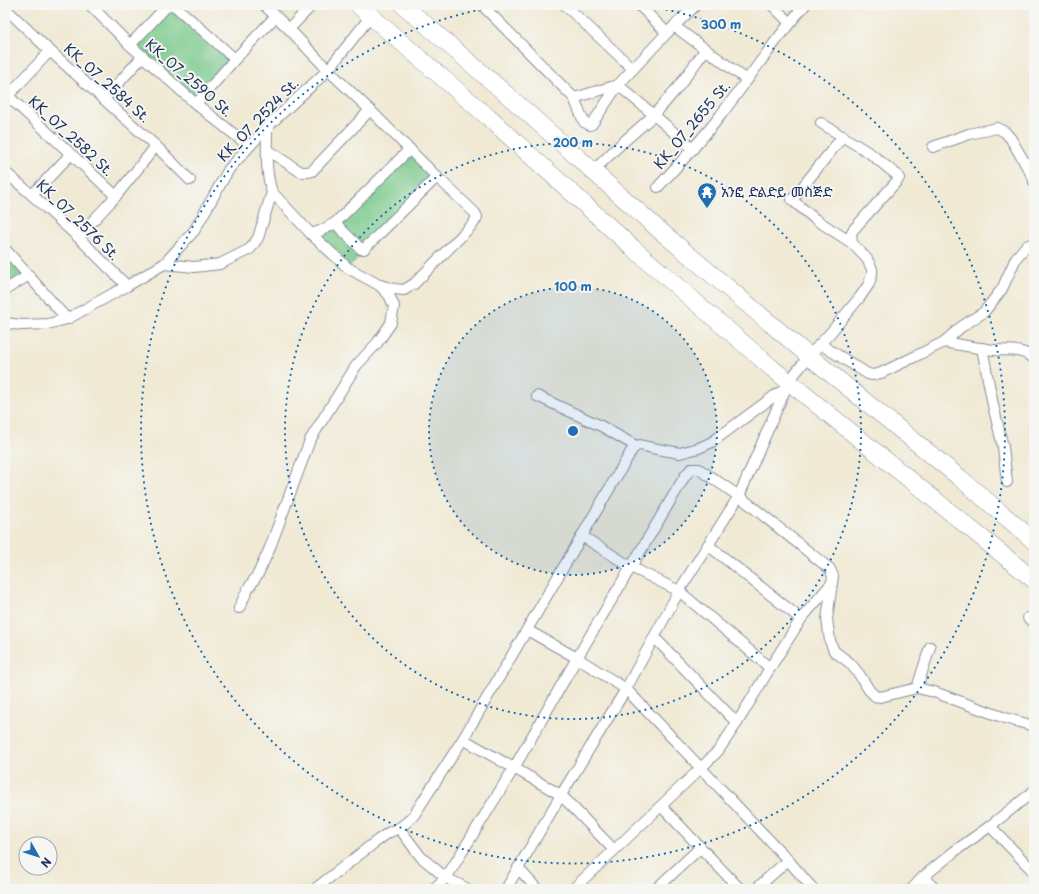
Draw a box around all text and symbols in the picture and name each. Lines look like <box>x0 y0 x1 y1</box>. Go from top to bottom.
text: 300 m <box>701 15 741 33</box>
street label: KK_07_2590 St. <box>141 34 238 122</box>
street label: KK_07_2584 St. <box>59 38 155 127</box>
street label: KK_07_2524 St. <box>212 73 303 166</box>
street label: KK_07_2655 St. <box>648 76 735 173</box>
street label: KK_07_2582 St. <box>24 91 119 181</box>
text: 200 m <box>553 133 593 151</box>
street label: KK_07_2576 St. <box>32 174 125 265</box>
temple icon: አንፎ ድልድይ መስጅድ <box>696 181 718 209</box>
place label: አንፎ ድልድይ መስጅድ <box>721 181 833 202</box>
text: 100 m <box>554 277 592 295</box>
centre of rings <box>566 424 580 438</box>
north arrow <box>18 836 58 876</box>
text: N <box>37 854 56 872</box>

